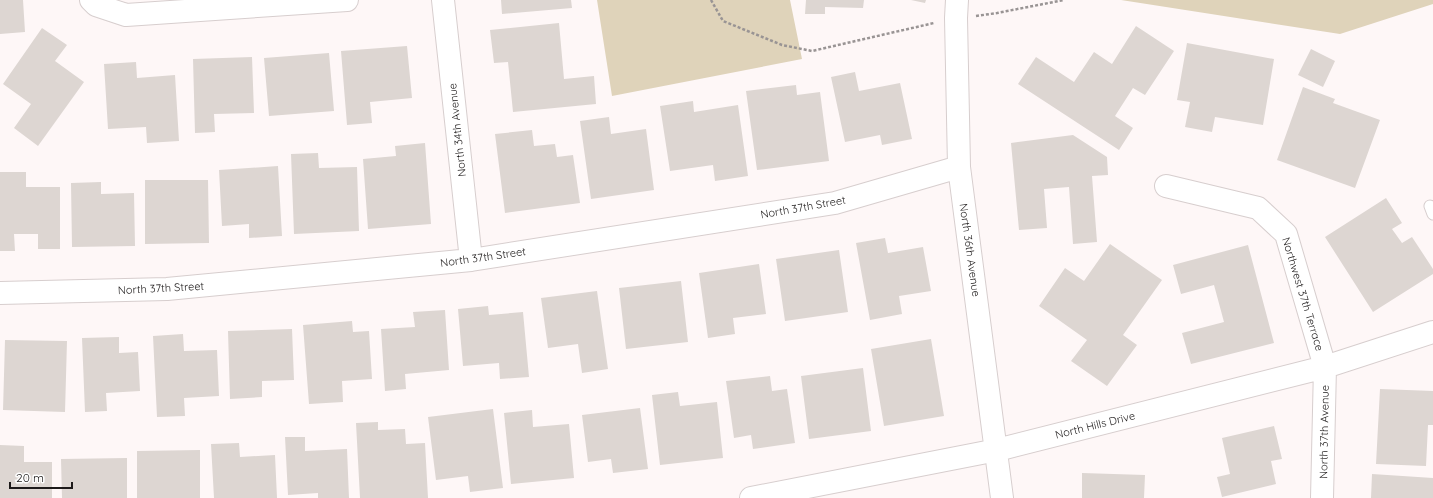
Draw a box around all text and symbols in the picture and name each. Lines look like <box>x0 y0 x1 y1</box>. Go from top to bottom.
street label: North 34th Avenue <box>445 83 469 177</box>
street label: North 37th Street <box>759 193 847 221</box>
street label: North 36th Avenue <box>957 202 983 298</box>
street label: Northwest 37th Terrace <box>1279 235 1327 353</box>
street label: North 37th Street <box>439 244 527 270</box>
street label: North 37th Street <box>118 279 205 297</box>
street label: North 37th Avenue <box>1316 385 1332 479</box>
street label: North Hills Drive <box>1054 408 1136 442</box>
scale bar <box>10 464 72 490</box>
text: 20 m <box>16 470 44 485</box>

